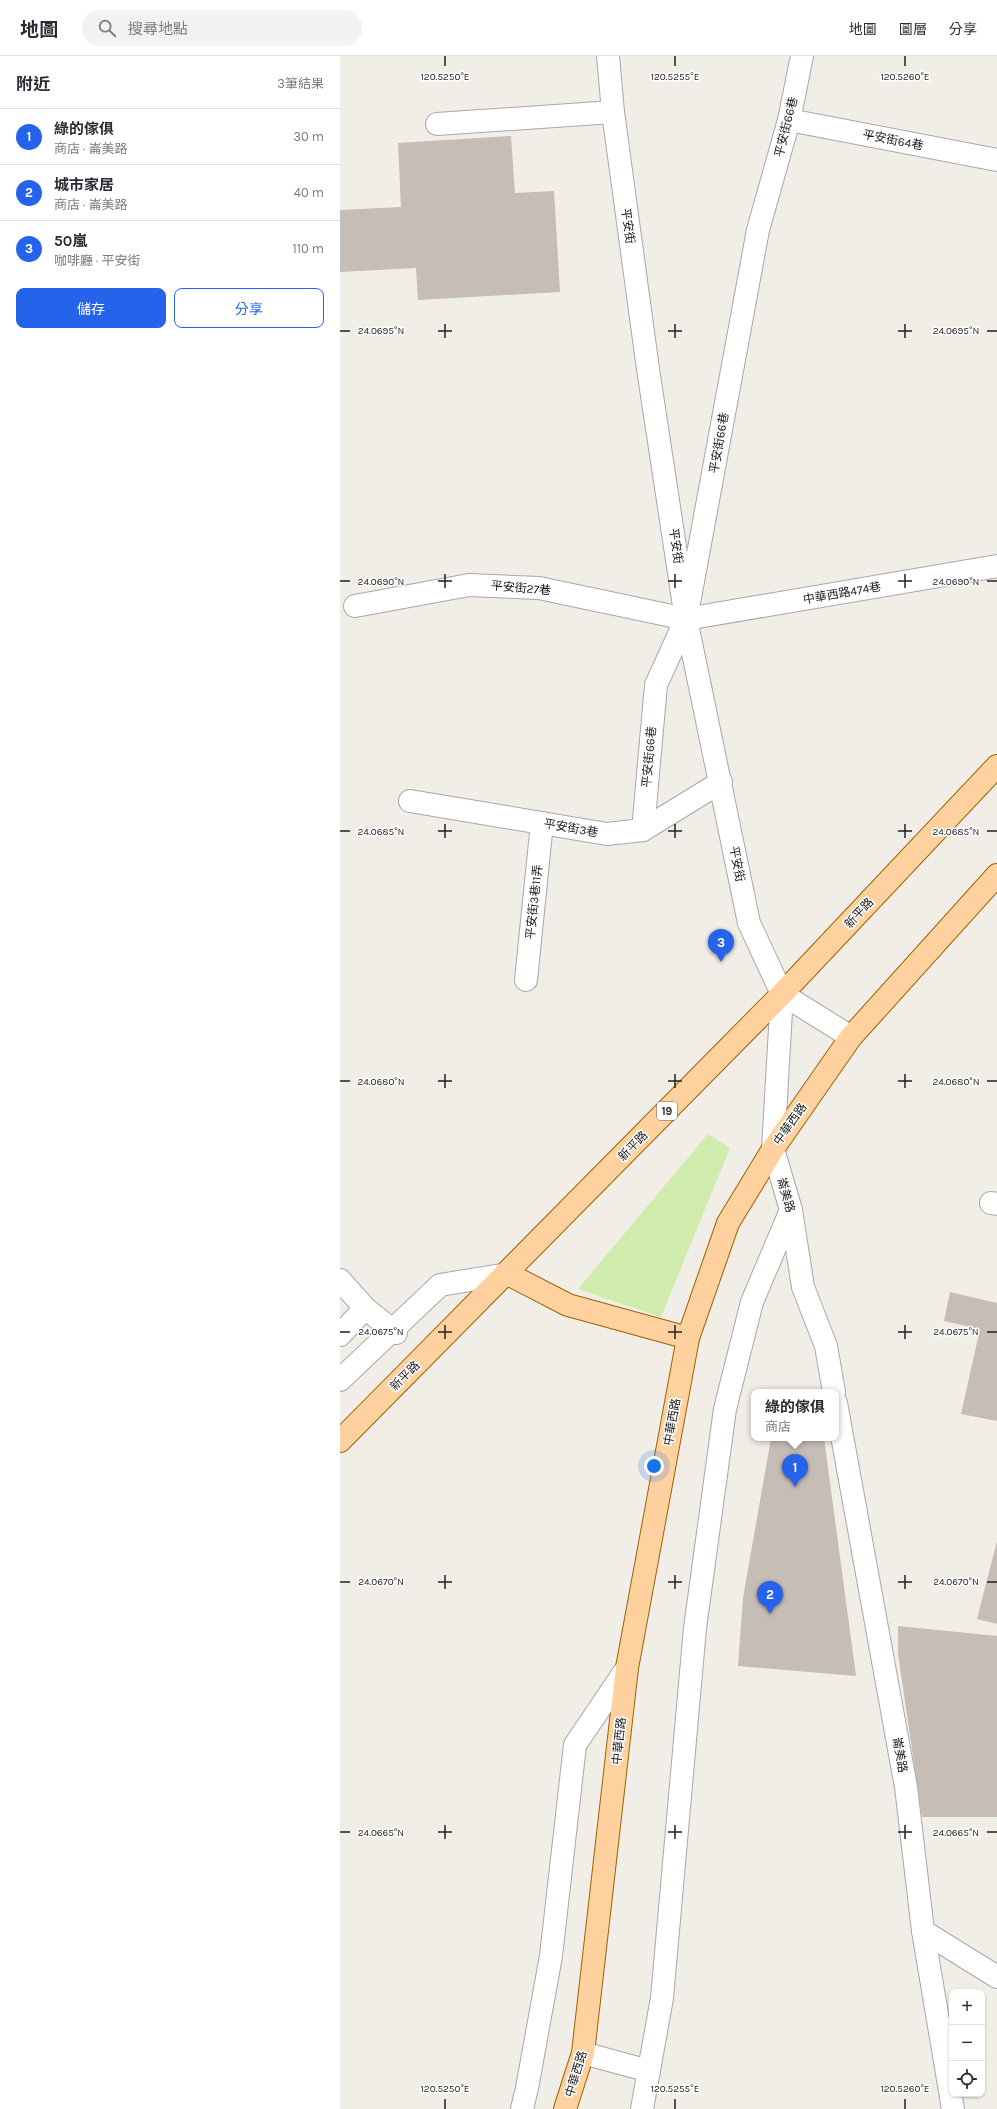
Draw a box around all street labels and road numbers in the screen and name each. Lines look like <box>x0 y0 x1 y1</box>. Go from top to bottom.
street label: 平安街66巷 <box>772 95 800 159</box>
street label: 平安街64巷 <box>861 127 925 153</box>
street label: 平安街 <box>619 207 637 245</box>
street label: 平安街66巷 <box>707 411 731 475</box>
street label: 平安街 <box>667 527 685 565</box>
street label: 平安街27巷 <box>490 578 552 598</box>
street label: 中華西路474巷 <box>802 579 882 607</box>
street label: 平安街66巷 <box>639 726 659 788</box>
street label: 平安街3巷 <box>543 816 599 840</box>
street label: 平安街 <box>727 845 747 883</box>
street label: 平安街3巷11弄 <box>523 864 545 940</box>
street label: 新平路 <box>842 895 876 931</box>
street label: 中華西路 <box>770 1100 810 1148</box>
road number: 19 <box>657 1102 677 1120</box>
street label: 新平路 <box>615 1128 651 1164</box>
street label: 崙美路 <box>775 1176 797 1214</box>
street label: 新平路 <box>387 1358 423 1394</box>
street label: 中華西路 <box>661 1397 683 1447</box>
street label: 中華西路 <box>610 1716 628 1766</box>
street label: 崙美路 <box>890 1736 910 1774</box>
street label: 中華西路 <box>562 2049 590 2099</box>

